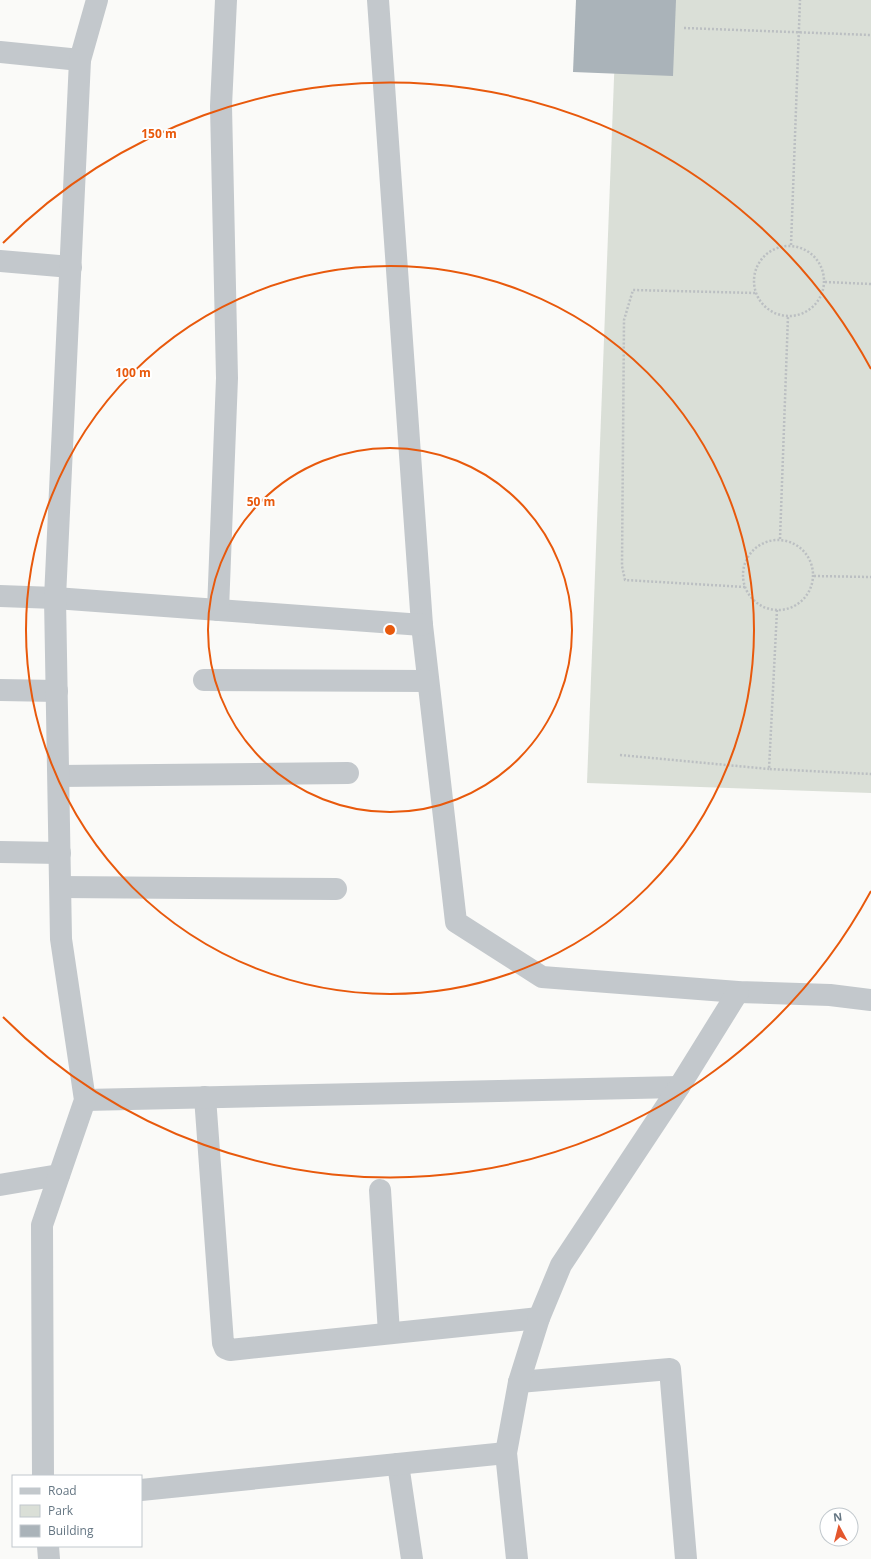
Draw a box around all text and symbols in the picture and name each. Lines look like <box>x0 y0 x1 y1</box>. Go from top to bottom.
text: 150 m <box>141 125 177 142</box>
text: 100 m <box>115 364 151 381</box>
text: 50 m <box>247 493 275 510</box>
centre of rings <box>383 623 397 637</box>
legend <box>12 1475 142 1547</box>
text: Road <box>48 1482 77 1499</box>
text: Park <box>48 1502 74 1519</box>
north arrow <box>819 1507 859 1547</box>
text: N <box>832 1509 843 1525</box>
text: Building <box>48 1522 94 1539</box>

